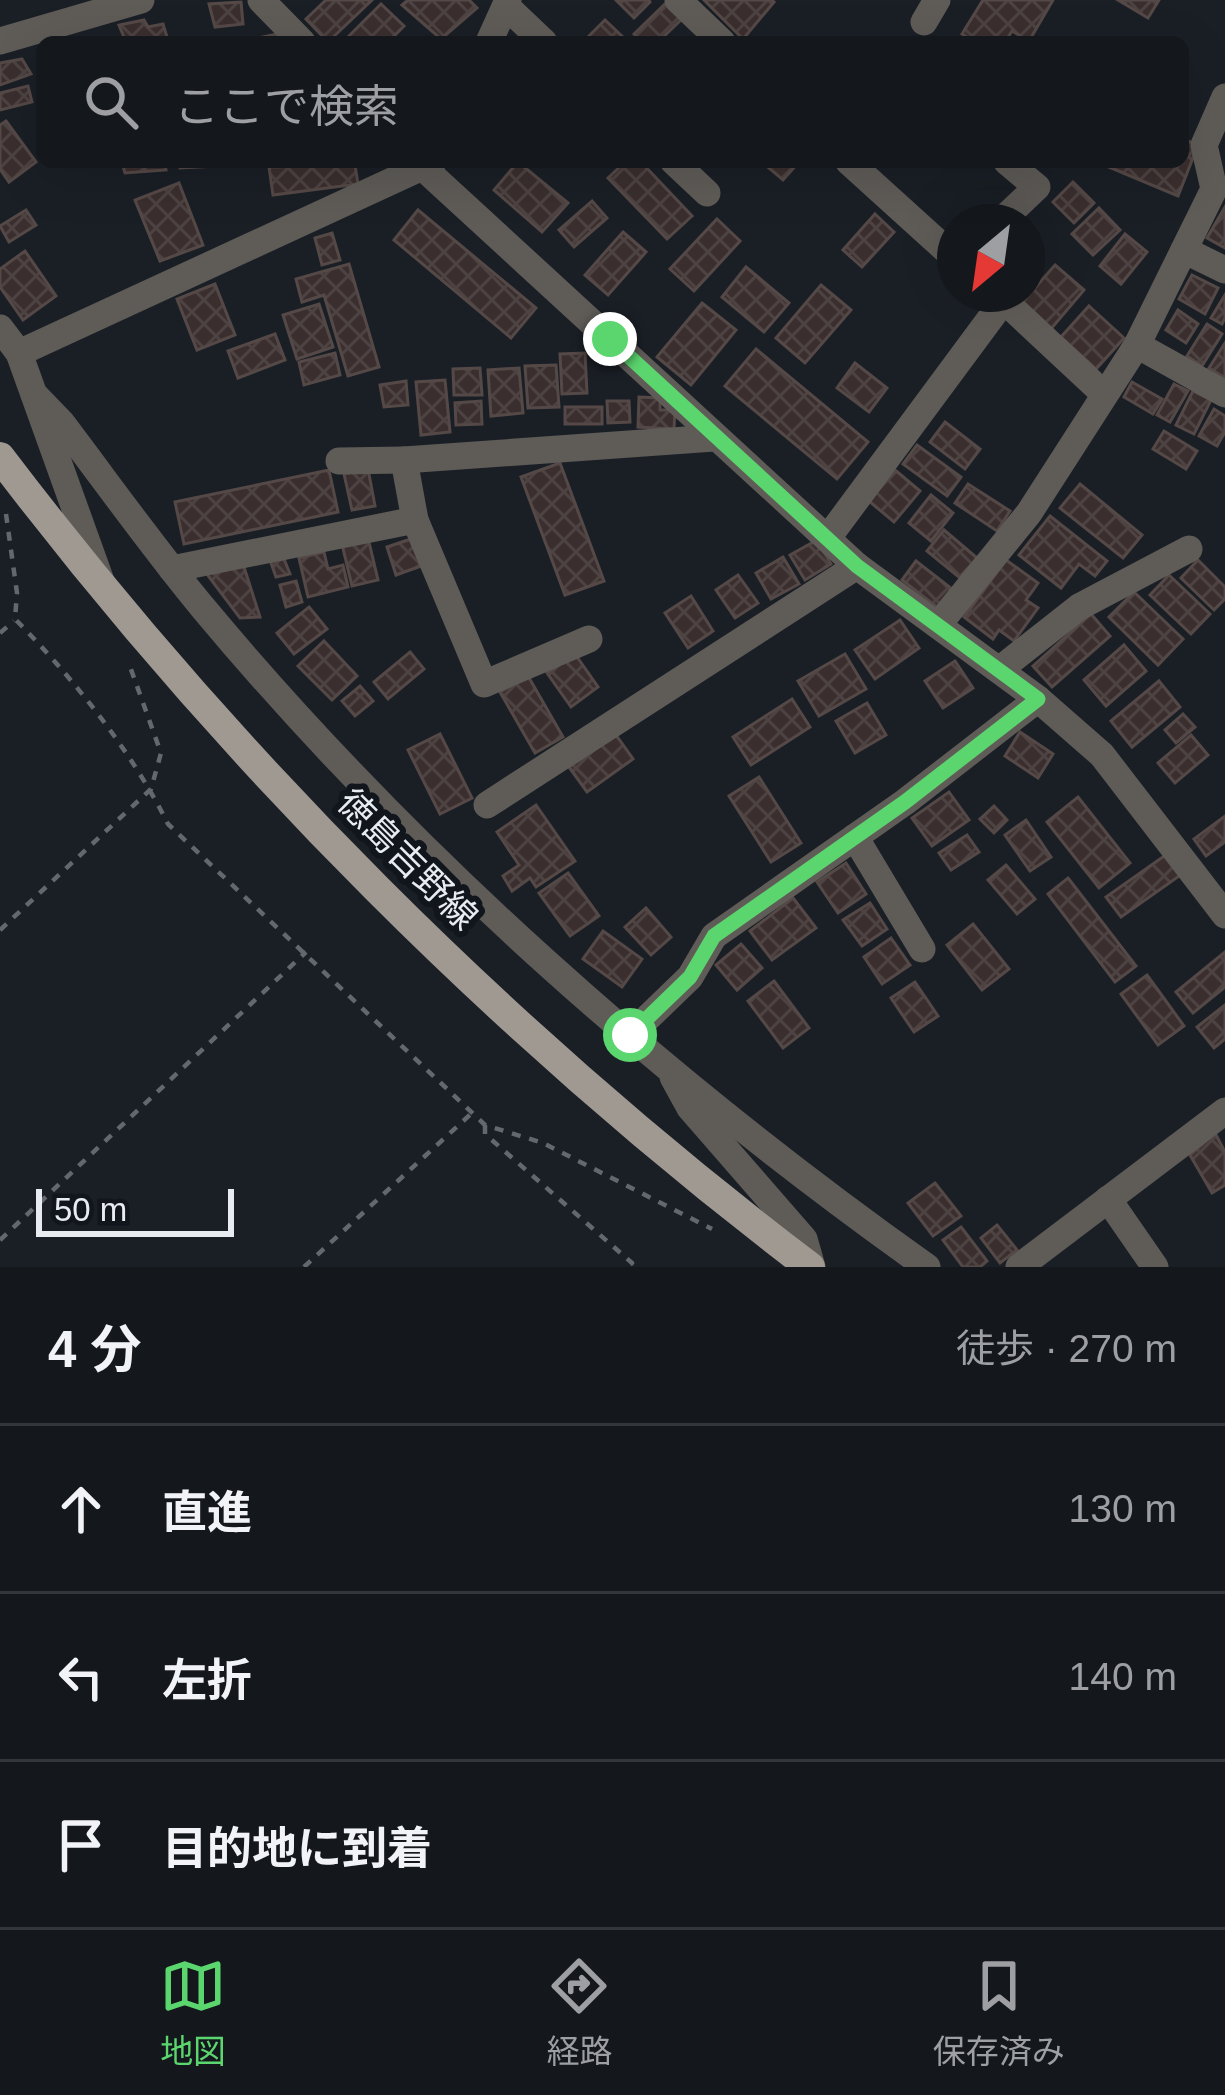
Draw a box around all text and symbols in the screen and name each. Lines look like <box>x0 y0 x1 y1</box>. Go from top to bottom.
search box <box>36 36 1189 168</box>
icon: search <box>78 69 144 135</box>
text: ここで検索 <box>174 81 399 132</box>
north arrow <box>937 204 1045 312</box>
route end <box>583 312 637 366</box>
street label: 徳島吉野線 <box>330 781 486 937</box>
route start <box>603 1008 657 1062</box>
scale bar <box>36 1183 234 1236</box>
text: 50 m <box>54 1191 127 1228</box>
text: 4 分 <box>48 1321 142 1378</box>
text: 徒歩 · 270 m <box>956 1327 1177 1370</box>
icon: ahead <box>48 1476 114 1542</box>
text: 直進 <box>162 1487 252 1538</box>
text: 130 m <box>1069 1487 1177 1530</box>
icon: left <box>48 1644 114 1710</box>
text: 左折 <box>162 1655 252 1706</box>
text: 140 m <box>1069 1655 1177 1698</box>
icon: arrive <box>48 1812 114 1878</box>
text: 目的地に到着 <box>162 1823 432 1874</box>
tab: 地図 <box>160 1953 226 2073</box>
tab: 経路 <box>546 1953 612 2073</box>
tab: 保存済み <box>933 1953 1065 2073</box>

